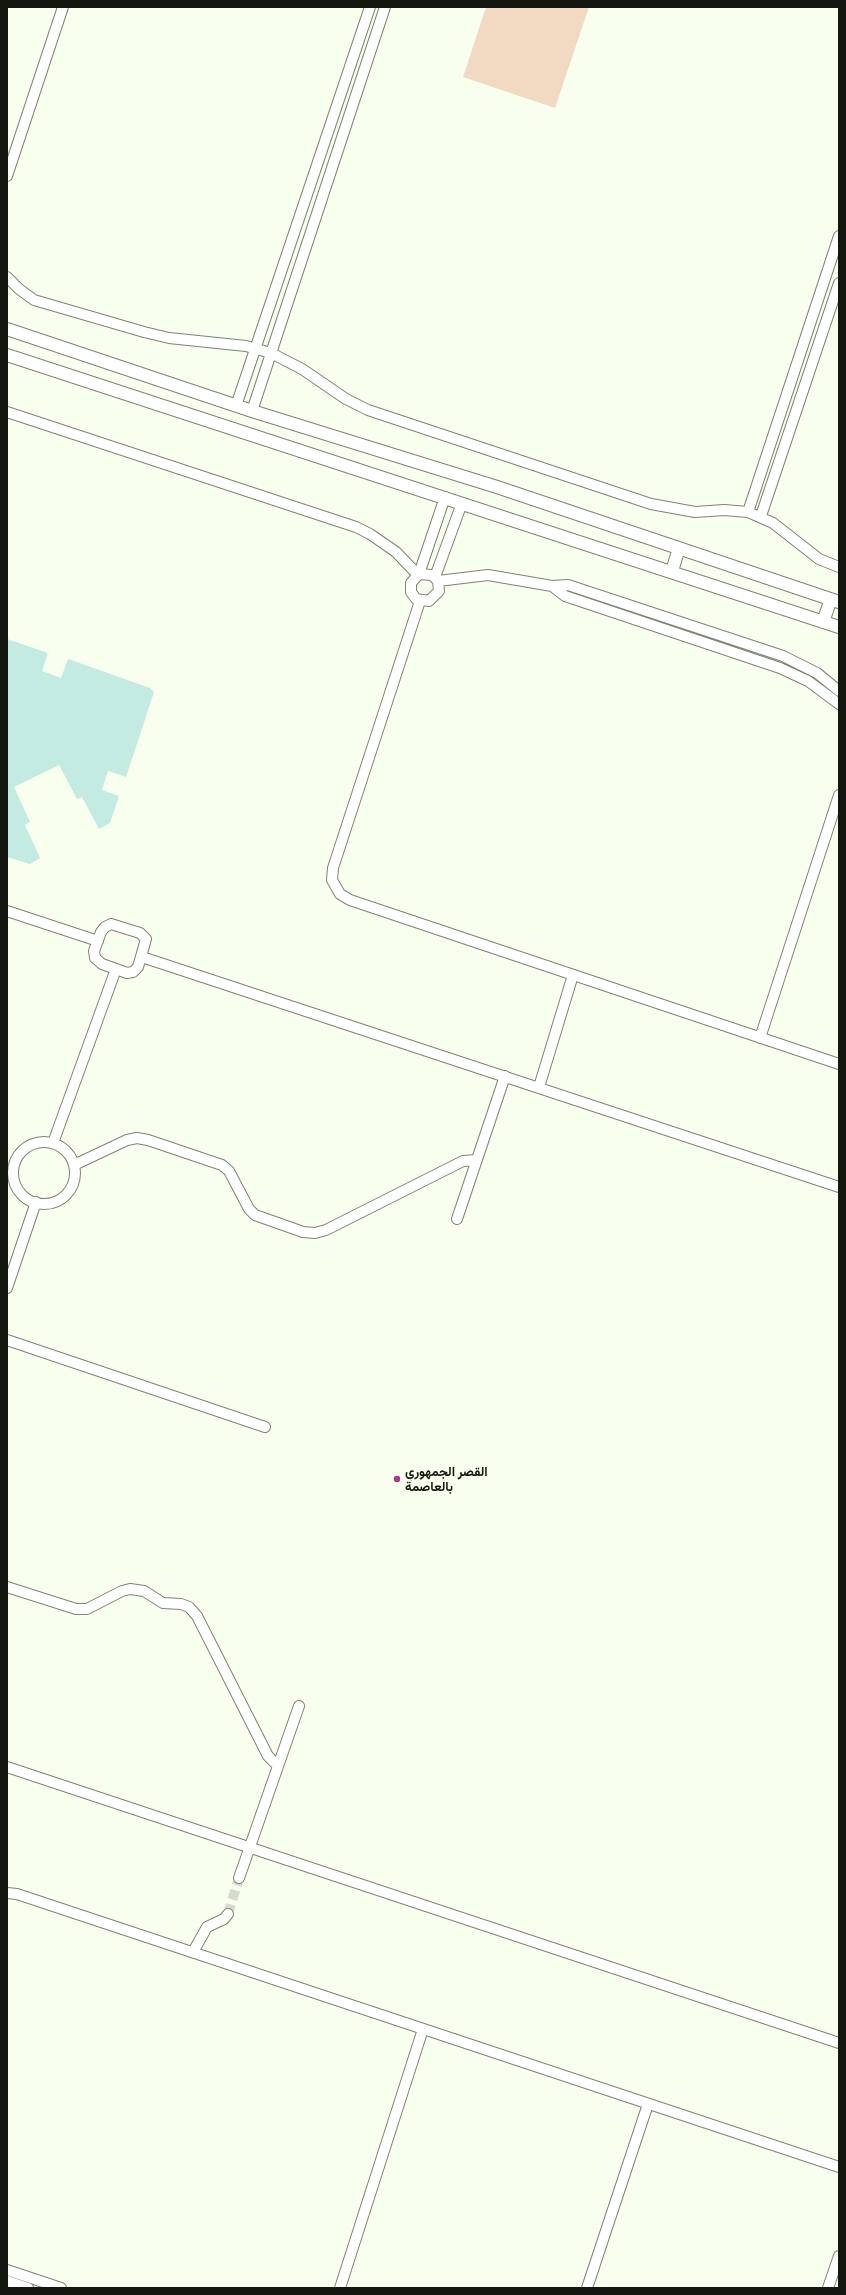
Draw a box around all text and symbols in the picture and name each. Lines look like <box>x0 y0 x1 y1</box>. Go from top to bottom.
place label: القصر الجمهوري بالعاصمة <box>405 1464 488 1495</box>
marker: القصر الجمهوري بالعاصمة <box>392 1474 402 1484</box>

